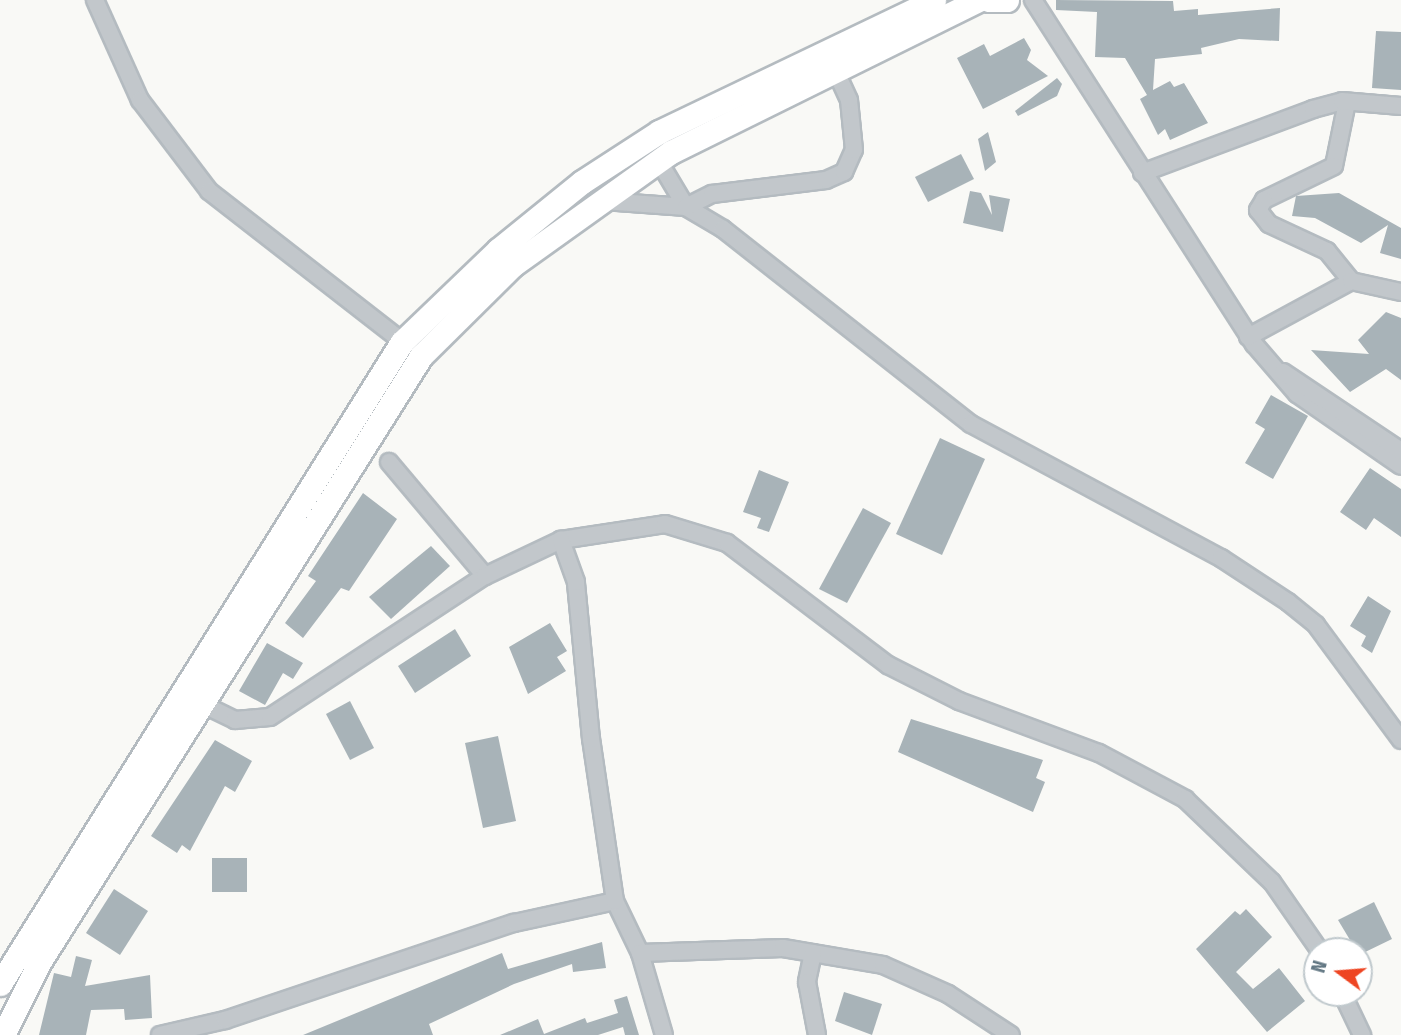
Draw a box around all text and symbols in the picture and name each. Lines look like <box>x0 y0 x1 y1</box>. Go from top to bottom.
north arrow <box>1303 937 1373 1007</box>
text: N <box>1307 958 1332 975</box>

